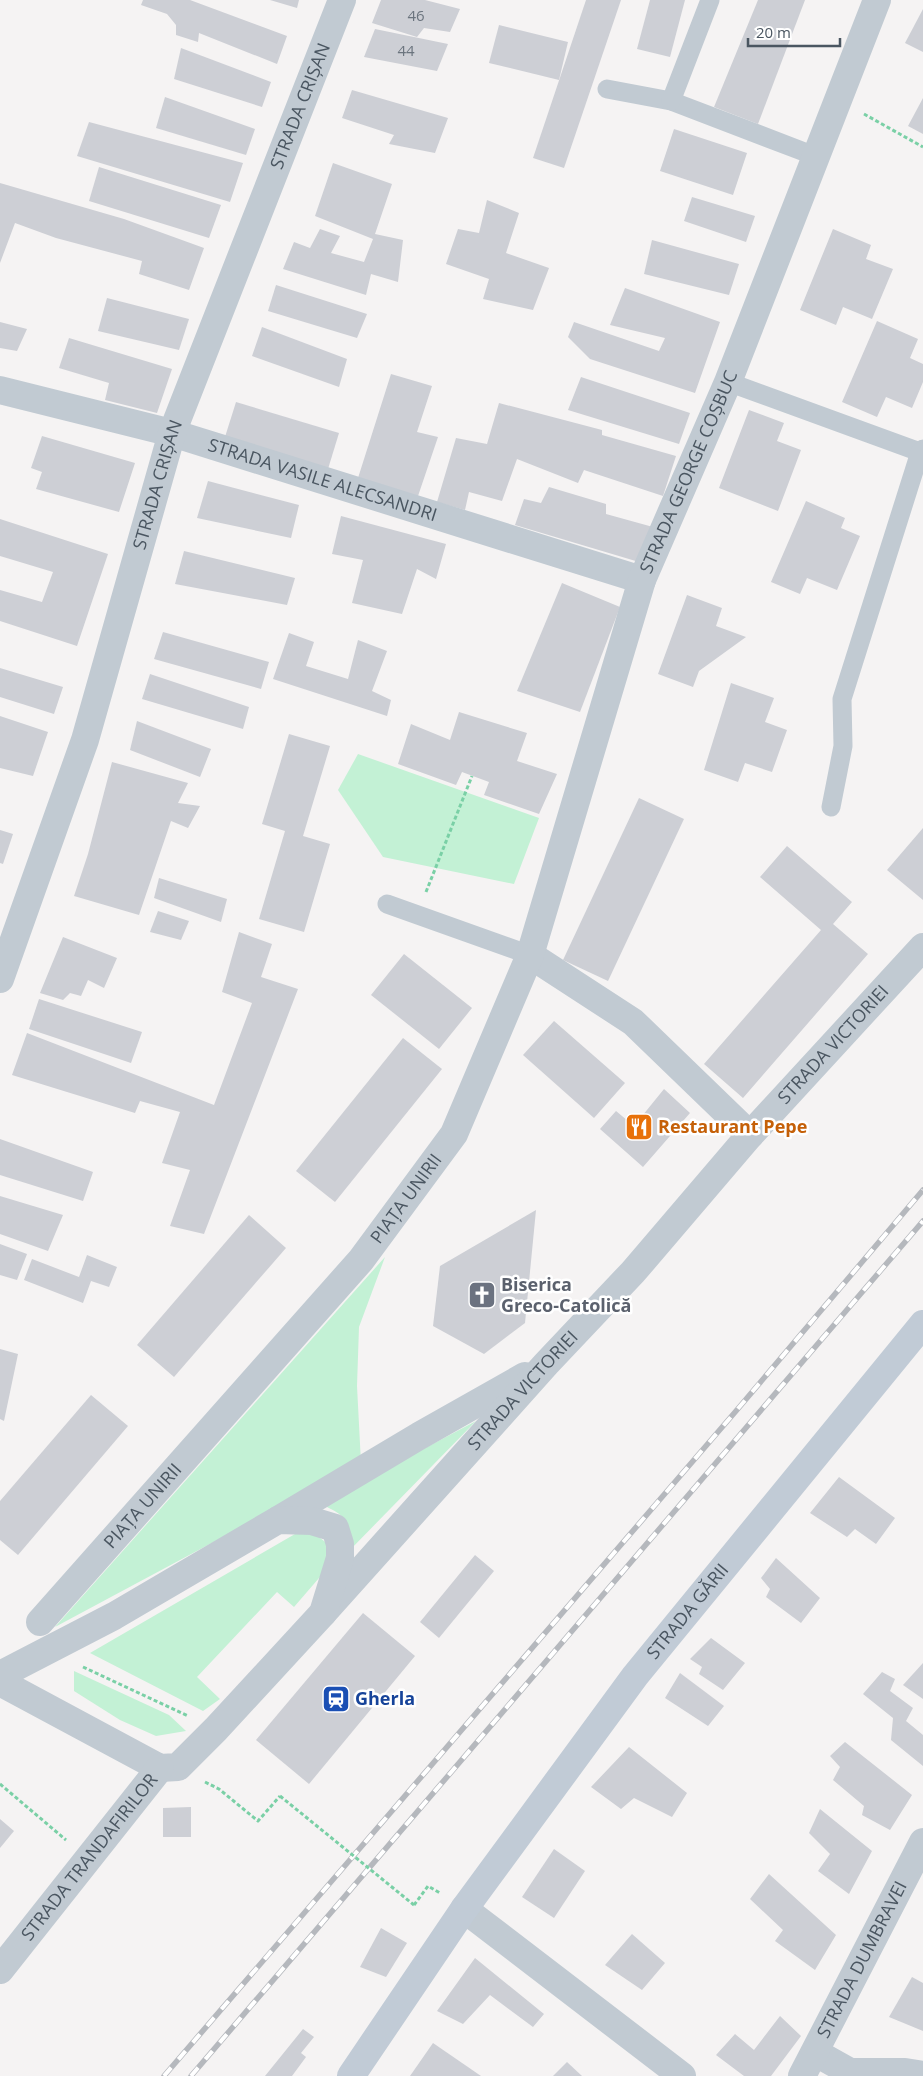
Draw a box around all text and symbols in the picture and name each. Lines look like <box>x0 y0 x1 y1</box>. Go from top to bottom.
house number: 46 <box>407 5 425 25</box>
scale bar <box>748 15 840 47</box>
text: 20 m <box>756 22 791 42</box>
street label: STRADA CRIȘAN <box>264 39 335 172</box>
house number: 44 <box>397 40 415 60</box>
street label: STRADA GEORGE COȘBUC <box>633 367 742 577</box>
street label: STRADA CRIȘAN <box>127 416 187 552</box>
street label: STRADA VASILE ALECSANDRI <box>205 432 440 526</box>
street label: STRADA VICTORIEI <box>772 979 893 1109</box>
restaurant icon: Restaurant Pepe <box>624 1112 654 1142</box>
place label: Restaurant Pepe <box>658 1114 807 1138</box>
street label: PIAȚA UNIRII <box>364 1148 447 1248</box>
place label: Biserica Greco-Catolică <box>501 1272 631 1317</box>
church icon: Biserica Greco-Catolică <box>467 1280 497 1310</box>
street label: STRADA VICTORIEI <box>462 1325 583 1455</box>
street label: PIAȚA UNIRII <box>98 1458 186 1553</box>
street label: STRADA GĂRII <box>641 1558 733 1664</box>
station icon: Gherla <box>321 1684 351 1714</box>
place label: Gherla <box>355 1686 415 1710</box>
street label: STRADA TRANDAFIRILOR <box>15 1768 162 1945</box>
street label: STRADA DUMBRAVEI <box>811 1876 912 2042</box>

